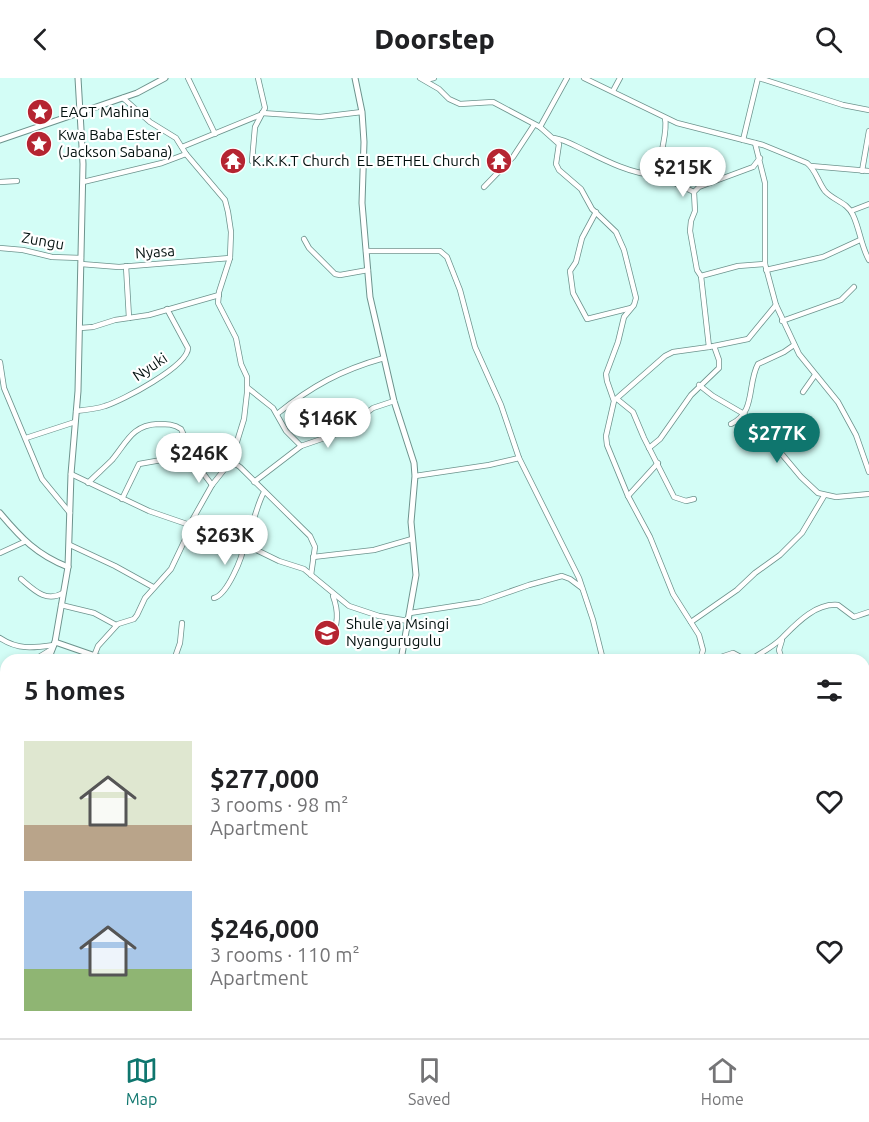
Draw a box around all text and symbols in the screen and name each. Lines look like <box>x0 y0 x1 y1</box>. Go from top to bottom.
icon: back <box>24 23 57 56</box>
icon: search <box>812 23 845 56</box>
text: Doorstep <box>374 24 495 54</box>
place icon: EAGT Mahina <box>25 97 55 127</box>
place label: EAGT Mahina <box>60 103 149 120</box>
place label: Kwa Baba Ester (Jackson Sabana) <box>58 126 173 160</box>
place icon: Kwa Baba Ester (Jackson Sabana) <box>24 129 54 159</box>
temple icon: K.K.K.T Church <box>218 146 248 176</box>
temple icon: EL BETHEL Church <box>484 146 514 176</box>
pin: $215K <box>641 147 725 198</box>
place label: K.K.K.T Church <box>252 152 350 169</box>
place label: EL BETHEL Church <box>357 152 480 169</box>
text: $215K <box>654 155 712 178</box>
street label: Zungu <box>21 228 66 253</box>
street label: Nyasa <box>134 242 175 261</box>
street label: Nyuki <box>129 349 170 384</box>
pin: $146K <box>286 398 370 449</box>
text: $146K <box>299 406 357 429</box>
pin: $277K <box>735 413 819 464</box>
text: $277K <box>748 421 806 444</box>
pin: $246K <box>157 433 241 484</box>
text: $246K <box>170 441 228 464</box>
pin: $263K <box>183 515 267 566</box>
text: $263K <box>196 523 254 546</box>
place label: Shule ya Msingi Nyangurugulu <box>346 615 449 649</box>
school or university icon: Shule ya Msingi Nyangurugulu <box>312 618 342 648</box>
icon: filters <box>813 674 846 707</box>
text: 5 homes <box>24 676 125 705</box>
text: $277,000 <box>210 764 319 793</box>
icon: home <box>72 765 144 837</box>
icon: heart <box>813 785 846 818</box>
text: 3 rooms · 98 m² <box>210 793 348 816</box>
text: Apartment <box>210 816 308 839</box>
text: $246,000 <box>210 914 319 943</box>
icon: home <box>72 915 144 987</box>
icon: heart <box>813 935 846 968</box>
text: 3 rooms · 110 m² <box>210 943 360 966</box>
text: Apartment <box>210 966 308 989</box>
tab: Map <box>125 1054 158 1108</box>
tab: Saved <box>408 1054 451 1108</box>
tab: Home <box>701 1054 744 1108</box>

